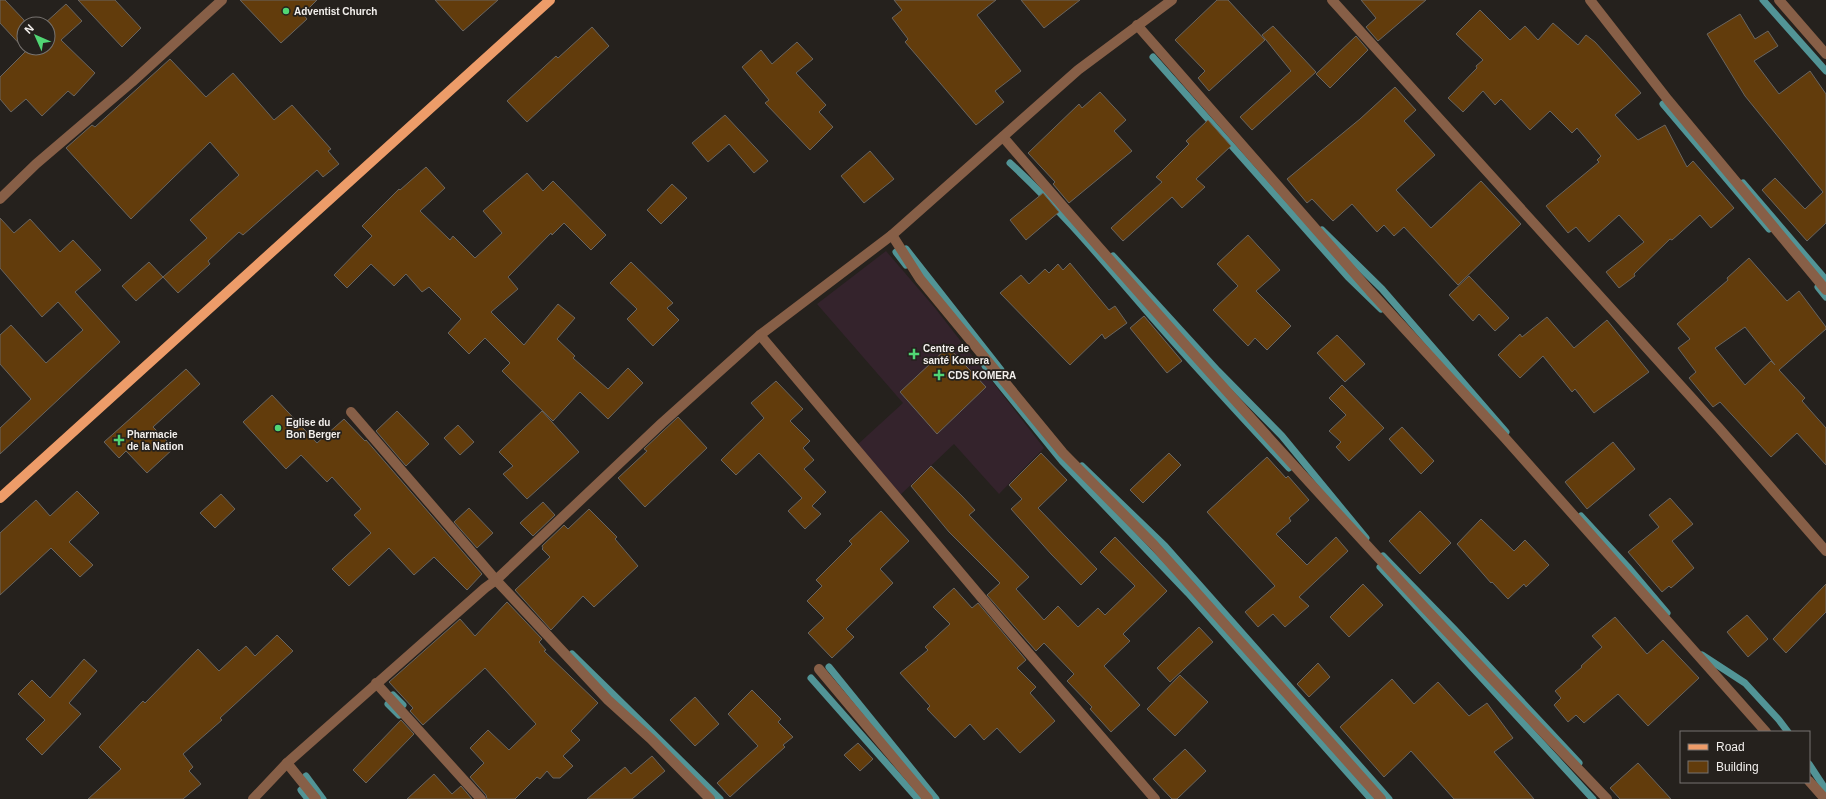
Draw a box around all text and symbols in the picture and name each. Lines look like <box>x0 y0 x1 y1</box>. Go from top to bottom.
marker: Adventist Church <box>281 6 291 16</box>
place label: Adventist Church <box>294 6 377 17</box>
north arrow <box>16 16 56 56</box>
text: N <box>22 22 36 36</box>
place label: Centre de santé Komera <box>923 343 990 366</box>
marker: Centre de santé Komera <box>908 348 920 360</box>
marker: CDS KOMERA <box>933 369 945 381</box>
place label: CDS KOMERA <box>948 370 1016 381</box>
place label: Eglise du Bon Berger <box>286 417 341 440</box>
marker: Eglise du Bon Berger <box>273 423 283 433</box>
place label: Pharmacie de la Nation <box>127 429 184 452</box>
marker: Pharmacie de la Nation <box>114 435 124 445</box>
legend <box>1680 731 1810 783</box>
text: Road <box>1716 740 1745 754</box>
text: Building <box>1716 760 1759 774</box>

